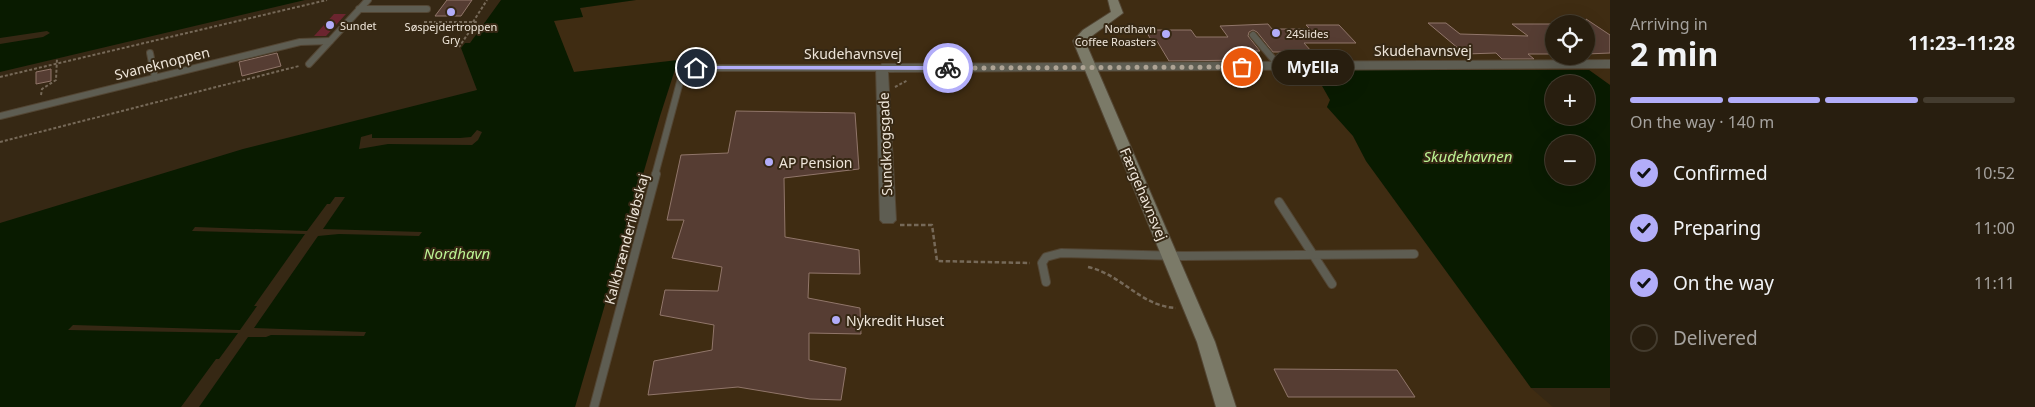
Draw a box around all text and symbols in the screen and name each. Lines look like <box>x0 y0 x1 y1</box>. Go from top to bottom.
marker: Søspejdertroppen Gry <box>445 6 457 18</box>
text: Arriving in <box>1630 13 1708 35</box>
map controls <box>1545 15 1595 185</box>
button: locate <box>1545 15 1595 65</box>
place label: Sundet <box>340 18 377 33</box>
marker: Sundet <box>324 19 336 31</box>
place label: Søspejdertroppen Gry <box>405 19 497 47</box>
place label: Nordhavn Coffee Roasters <box>1075 21 1156 49</box>
place label: 24Slides <box>1286 26 1329 41</box>
marker: 24Slides <box>1270 27 1282 39</box>
marker: Nordhavn Coffee Roasters <box>1160 28 1172 40</box>
text: 11:23–11:28 <box>1908 30 2015 56</box>
text: 2 min <box>1630 32 1718 75</box>
street label: Skudehavnsvej <box>1374 41 1472 60</box>
street label: Svaneknoppen <box>112 42 212 84</box>
courier <box>923 43 973 93</box>
street label: Skudehavnsvej <box>804 44 902 63</box>
pin <box>1221 46 1263 88</box>
pin <box>675 47 717 89</box>
callout: MyElla <box>1272 50 1354 84</box>
icon: bag <box>1228 53 1256 81</box>
icon: home <box>682 54 710 82</box>
icon: bike <box>934 54 962 82</box>
text: MyElla <box>1287 56 1339 78</box>
button: + <box>1545 75 1595 125</box>
street label: Sundkrogsgade <box>874 92 896 196</box>
text: On the way · 140 m <box>1630 111 1774 133</box>
button: − <box>1545 135 1595 185</box>
street label: Færgehavnsvej <box>1116 145 1172 243</box>
water label: Skudehavnen <box>1424 146 1512 166</box>
place label: AP Pension <box>779 153 853 172</box>
marker: AP Pension <box>763 156 775 168</box>
icon: check <box>1630 159 1658 187</box>
text: Confirmed <box>1673 160 1768 186</box>
text: 10:52 <box>1974 162 2015 184</box>
street label: Kalkbrænderiløbskaj <box>599 171 653 307</box>
icon: check <box>1630 214 1658 242</box>
text: Preparing <box>1673 215 1761 241</box>
text: 11:00 <box>1974 217 2015 239</box>
water label: Nordhavn <box>424 243 490 263</box>
icon: check <box>1630 269 1658 297</box>
text: On the way <box>1673 270 1774 296</box>
text: 11:11 <box>1974 272 2015 294</box>
place label: Nykredit Huset <box>846 311 944 330</box>
marker: Nykredit Huset <box>830 314 842 326</box>
text: Delivered <box>1673 325 1758 351</box>

